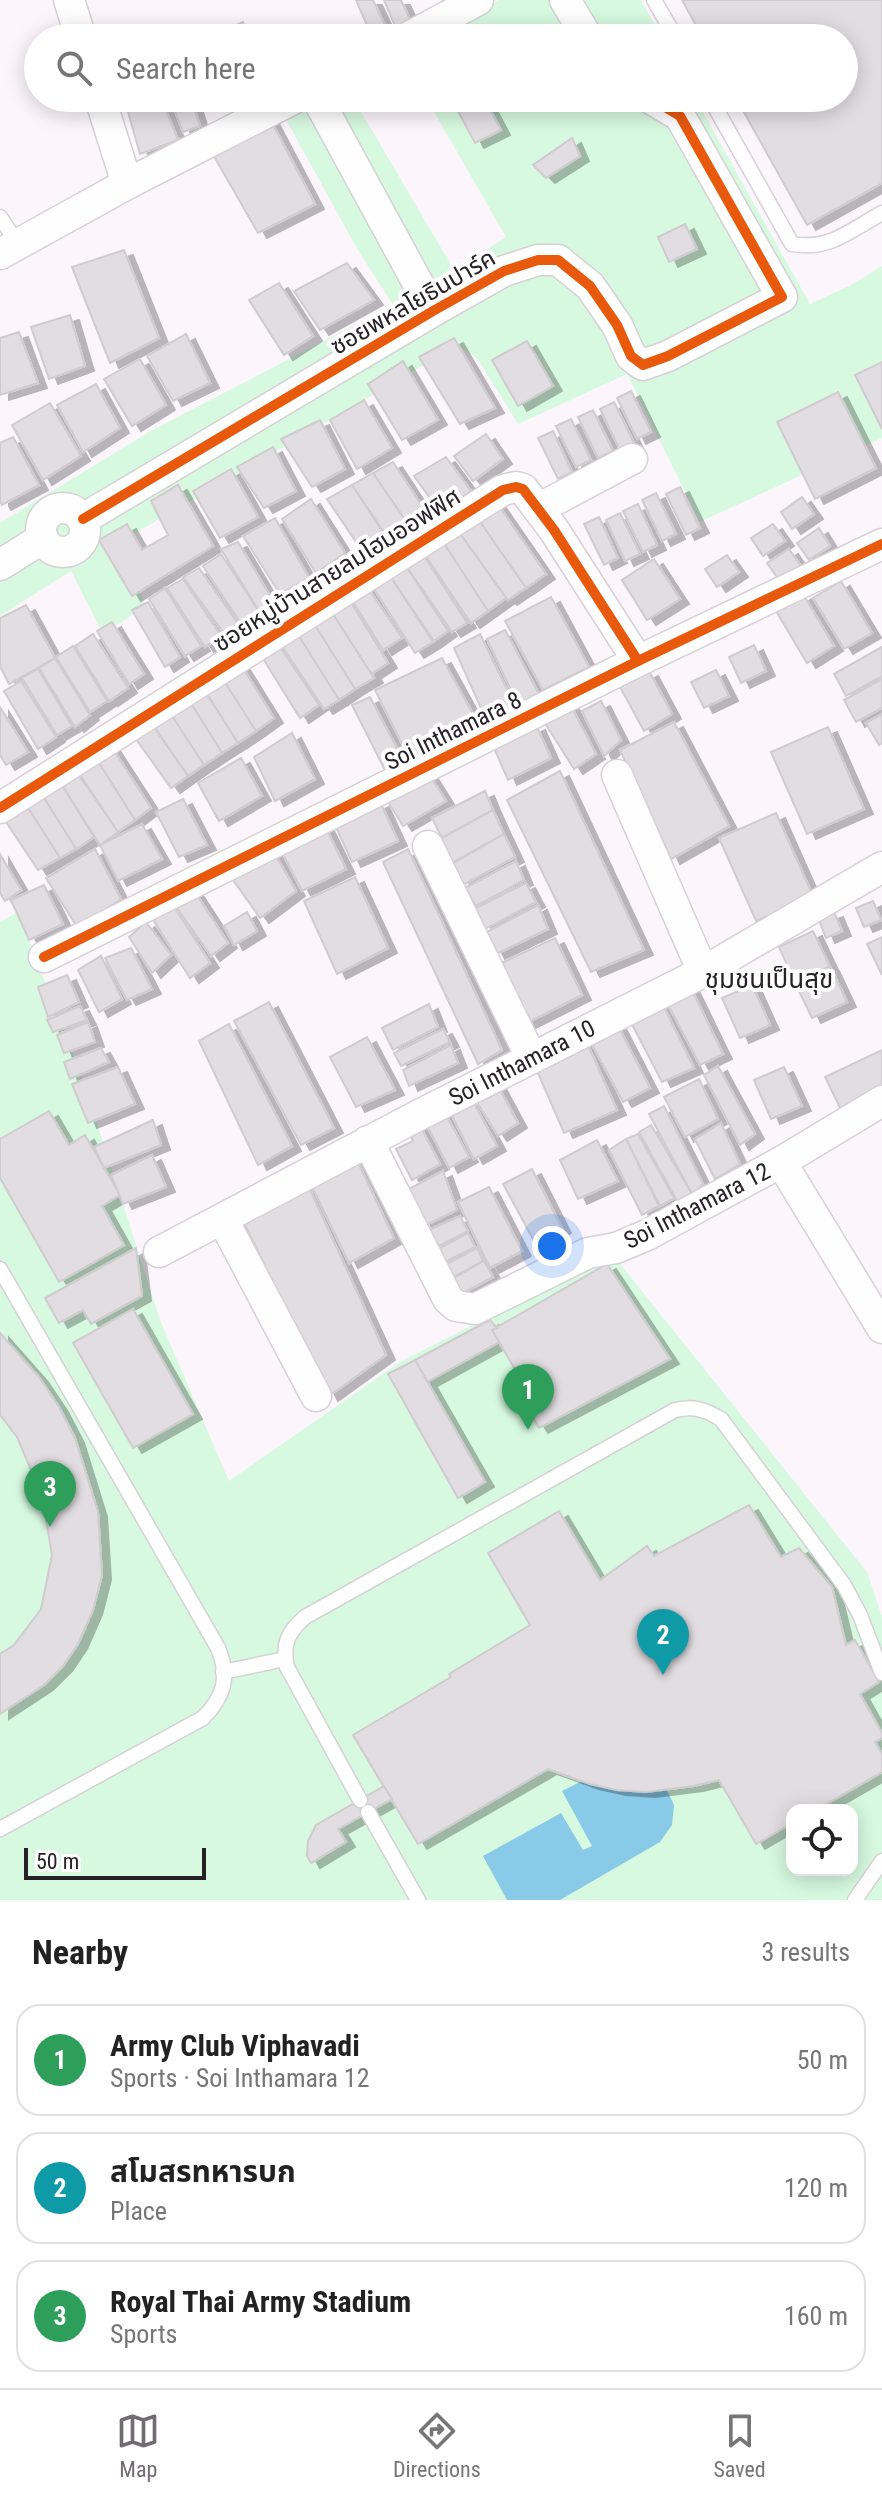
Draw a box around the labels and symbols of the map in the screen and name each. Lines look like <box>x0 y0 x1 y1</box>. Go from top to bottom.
street label: ซอยพหลโยธินปาร์ค <box>326 244 500 360</box>
street label: ซอยหมู่บ้านสายลมโฮมออฟฟิศ <box>208 482 466 659</box>
street label: Soi Inthamara 8 <box>380 686 526 776</box>
district label: ชุมชนเป็นสุข <box>705 964 833 995</box>
street label: Soi Inthamara 10 <box>444 1014 600 1112</box>
street label: Soi Inthamara 12 <box>619 1157 775 1255</box>
your location <box>532 1226 572 1266</box>
pin: 1 <box>502 1364 554 1430</box>
pin: 3 <box>24 1461 76 1527</box>
pin: 2 <box>637 1609 689 1675</box>
scale bar <box>24 1844 206 1880</box>

